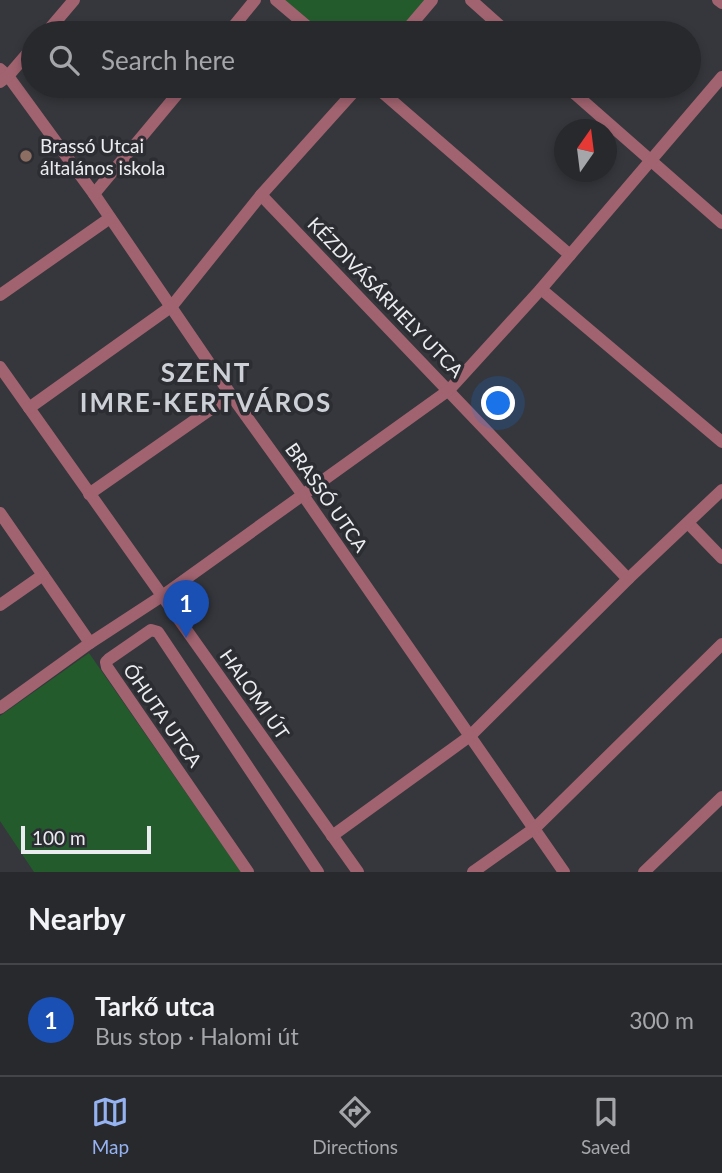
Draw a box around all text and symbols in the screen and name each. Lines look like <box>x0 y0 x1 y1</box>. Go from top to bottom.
search box <box>21 21 701 98</box>
icon: search <box>45 41 83 79</box>
text: Search here <box>101 44 235 76</box>
north arrow <box>554 119 617 182</box>
place label: Brassó Utcai általános iskola <box>40 134 165 179</box>
marker: Brassó Utcai általános iskola <box>18 148 34 164</box>
street label: KÉZDIVÁSÁRHELY UTCA <box>303 212 469 382</box>
district label: SZENT IMRE-KERTVÁROS <box>80 356 332 418</box>
your location <box>481 386 515 420</box>
street label: BRASSÓ UTCA <box>281 438 373 556</box>
pin: 1 <box>163 580 209 638</box>
street label: HALOMI ÚT <box>216 645 294 743</box>
street label: ÓHUTA UTCA <box>119 659 207 771</box>
scale bar <box>21 823 150 855</box>
text: 100 m <box>32 826 86 849</box>
text: Nearby <box>28 900 126 936</box>
text: Tarkő utca <box>95 990 215 1022</box>
text: 1 <box>44 1006 58 1034</box>
text: 300 m <box>629 1006 694 1034</box>
text: Bus stop · Halomi út <box>95 1022 299 1050</box>
tab: Map <box>91 1093 129 1158</box>
tab: Directions <box>312 1093 398 1158</box>
tab: Saved <box>581 1093 631 1158</box>

